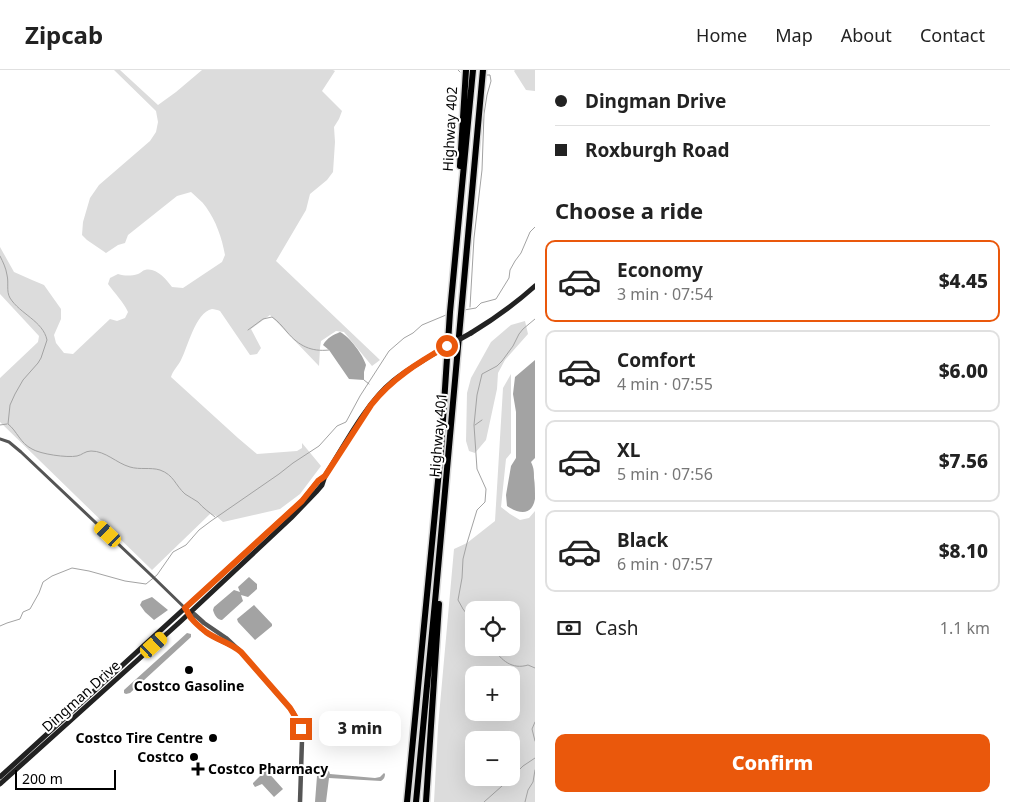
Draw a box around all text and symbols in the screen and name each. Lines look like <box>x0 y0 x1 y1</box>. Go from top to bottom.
text: Zipcab <box>25 18 103 51</box>
text: Home <box>696 23 747 47</box>
text: Map <box>775 23 813 47</box>
text: About <box>841 23 892 47</box>
text: Contact <box>920 23 985 47</box>
street label: Highway 402 <box>438 86 461 172</box>
text: Dingman Drive <box>585 88 726 114</box>
text: Roxburgh Road <box>585 137 730 163</box>
text: Choose a ride <box>555 195 703 225</box>
text: Economy <box>617 257 703 283</box>
icon: car <box>557 259 602 304</box>
text: $4.45 <box>939 268 988 294</box>
text: 3 min · 07:54 <box>617 283 713 305</box>
route start <box>436 335 458 357</box>
text: Comfort <box>617 347 696 373</box>
icon: car <box>557 349 602 394</box>
text: $6.00 <box>939 358 988 384</box>
text: 4 min · 07:55 <box>617 373 713 395</box>
street label: Highway 401 <box>424 392 451 478</box>
text: XL <box>617 437 640 463</box>
icon: car <box>557 439 602 484</box>
text: $7.56 <box>939 448 988 474</box>
text: 5 min · 07:56 <box>617 463 713 485</box>
car <box>91 518 124 550</box>
text: Black <box>617 527 668 553</box>
icon: car <box>557 529 602 574</box>
text: $8.10 <box>939 538 988 564</box>
text: 6 min · 07:57 <box>617 553 713 575</box>
map controls <box>465 601 520 786</box>
button: locate <box>465 601 520 656</box>
icon: cash <box>555 614 583 642</box>
text: Cash <box>595 615 639 641</box>
text: 1.1 km <box>940 617 990 639</box>
car <box>137 629 170 661</box>
street label: Dingman Drive <box>38 655 124 736</box>
marker: Costco Gasoline <box>183 664 195 676</box>
button: + <box>465 666 520 721</box>
place label: Costco Gasoline <box>134 676 244 695</box>
callout: 3 min <box>318 712 401 746</box>
text: 3 min <box>338 717 382 739</box>
route end <box>290 718 312 740</box>
place label: Costco Tire Centre <box>75 728 203 747</box>
button: − <box>465 731 520 786</box>
marker: Costco Tire Centre <box>207 732 219 744</box>
button: Confirm <box>555 734 990 792</box>
place label: Costco <box>137 747 184 766</box>
marker: Costco <box>188 751 200 763</box>
place label: Costco Pharmacy <box>208 759 328 778</box>
marker: Costco Pharmacy <box>192 763 204 775</box>
scale bar <box>15 767 116 790</box>
text: 200 m <box>22 769 63 788</box>

